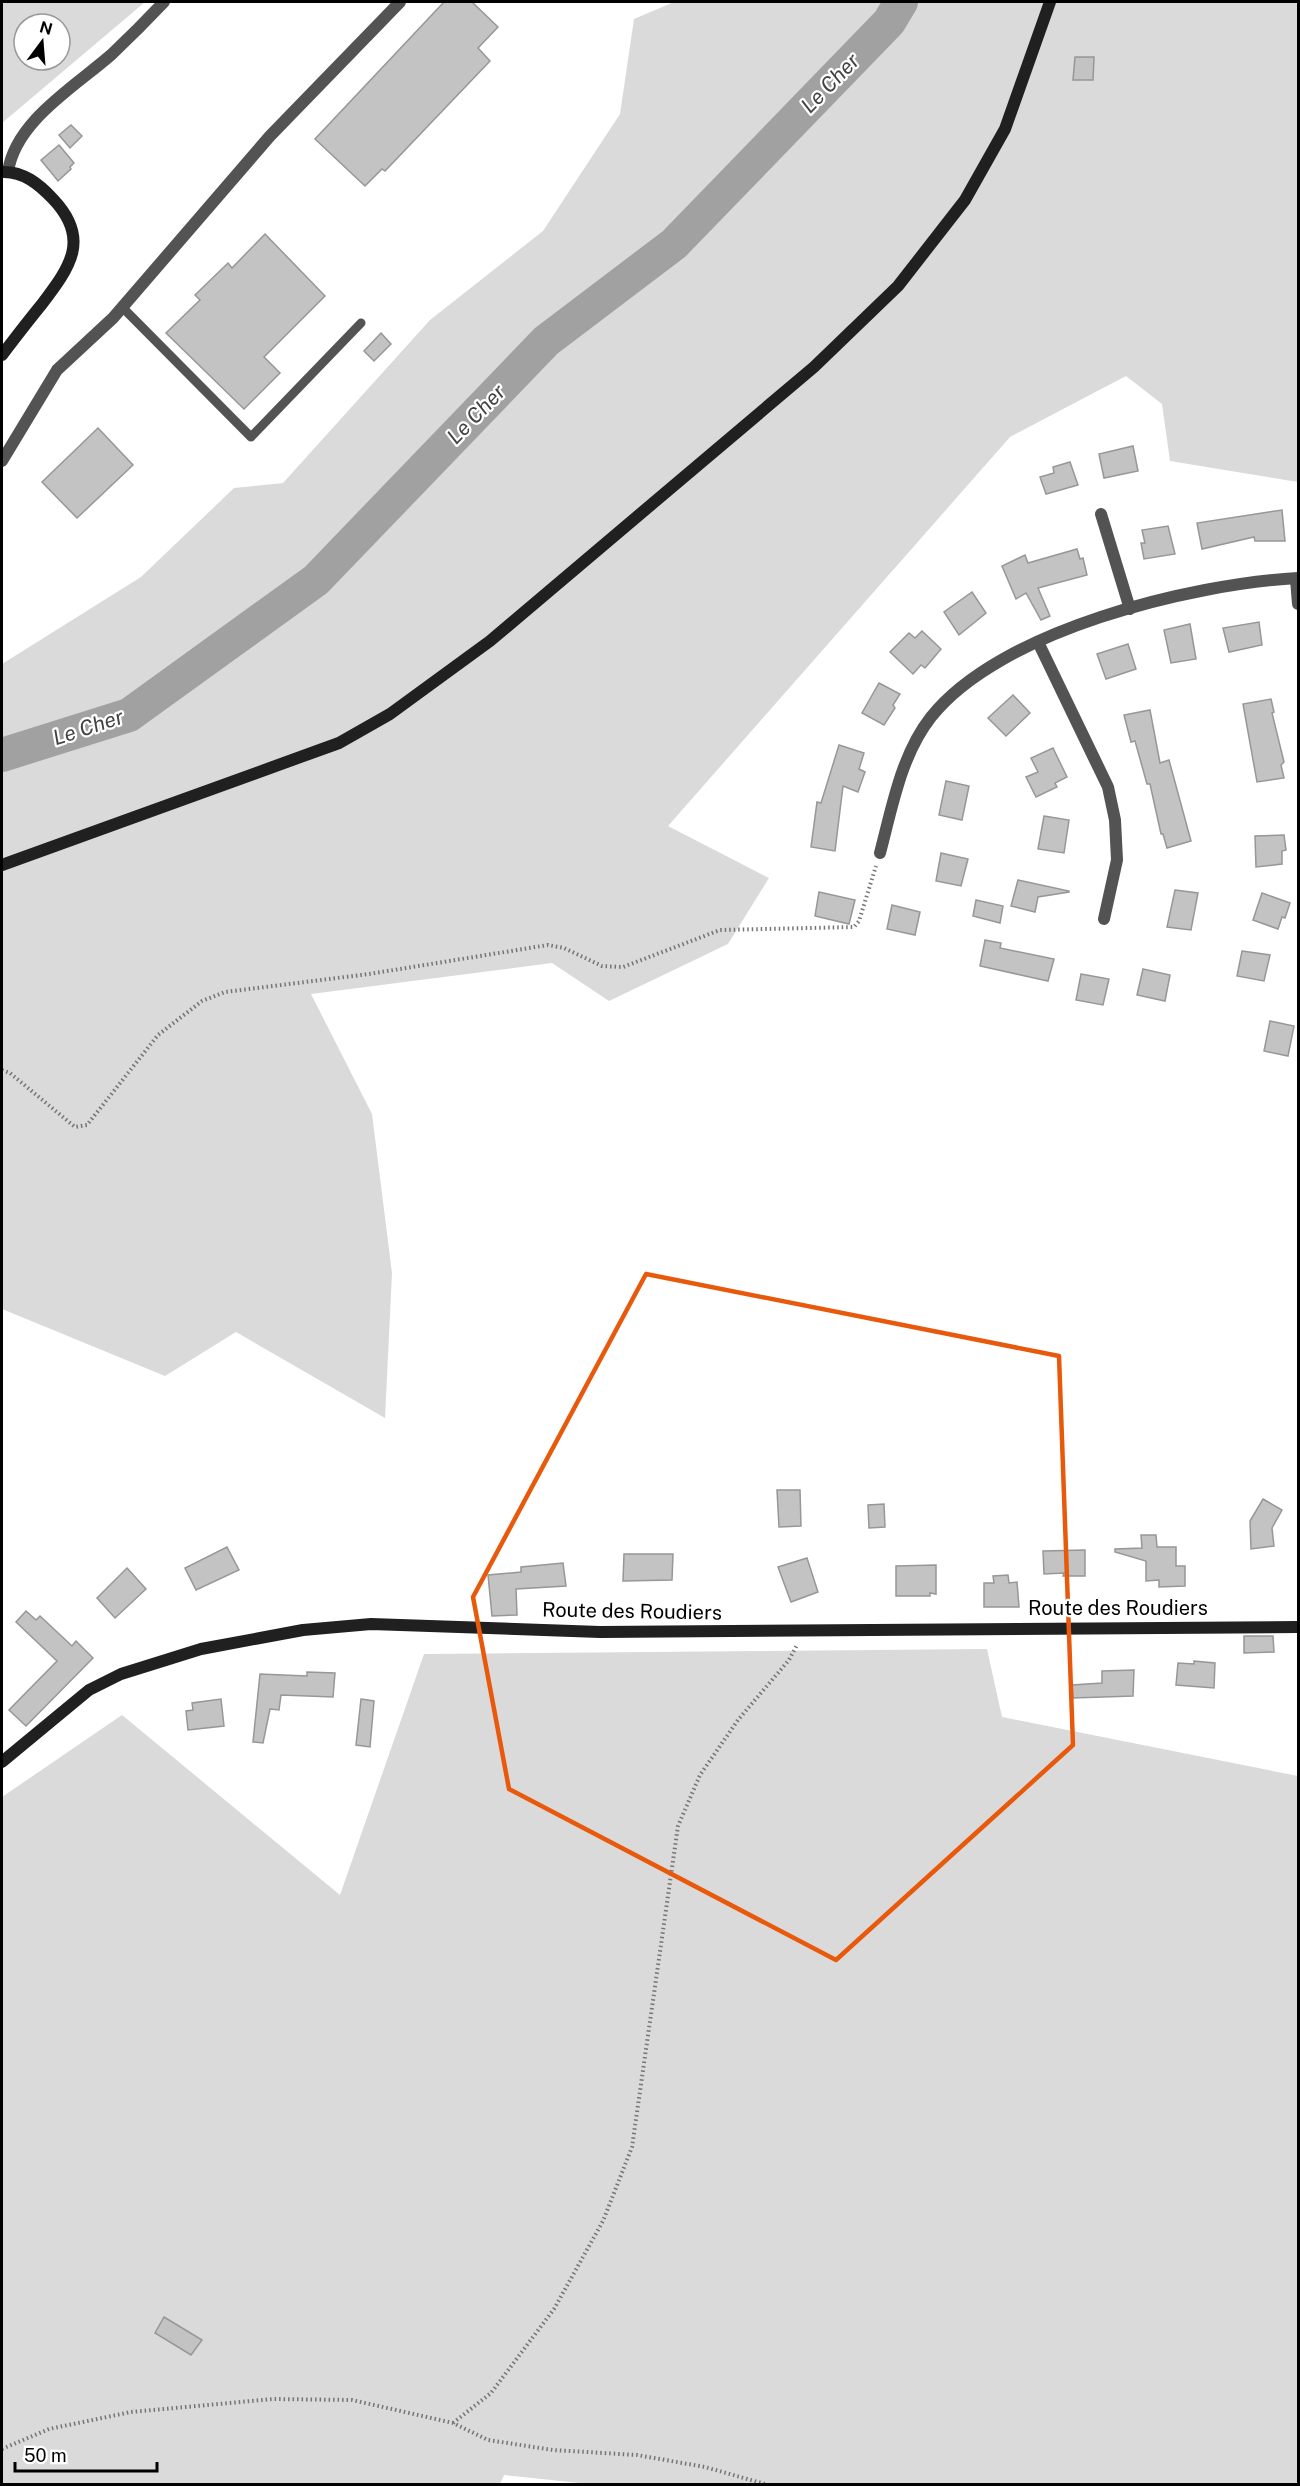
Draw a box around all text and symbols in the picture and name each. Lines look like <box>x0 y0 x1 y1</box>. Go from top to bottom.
north arrow <box>12 12 72 72</box>
text: N <box>37 17 55 39</box>
water label: Le Cher <box>796 47 865 118</box>
water label: Le Cher <box>442 378 511 449</box>
water label: Le Cher <box>49 704 128 750</box>
street label: Route des Roudiers <box>1028 1596 1208 1620</box>
street label: Route des Roudiers <box>542 1597 722 1625</box>
scale bar <box>15 2435 158 2473</box>
text: 50 m <box>24 2445 67 2466</box>

